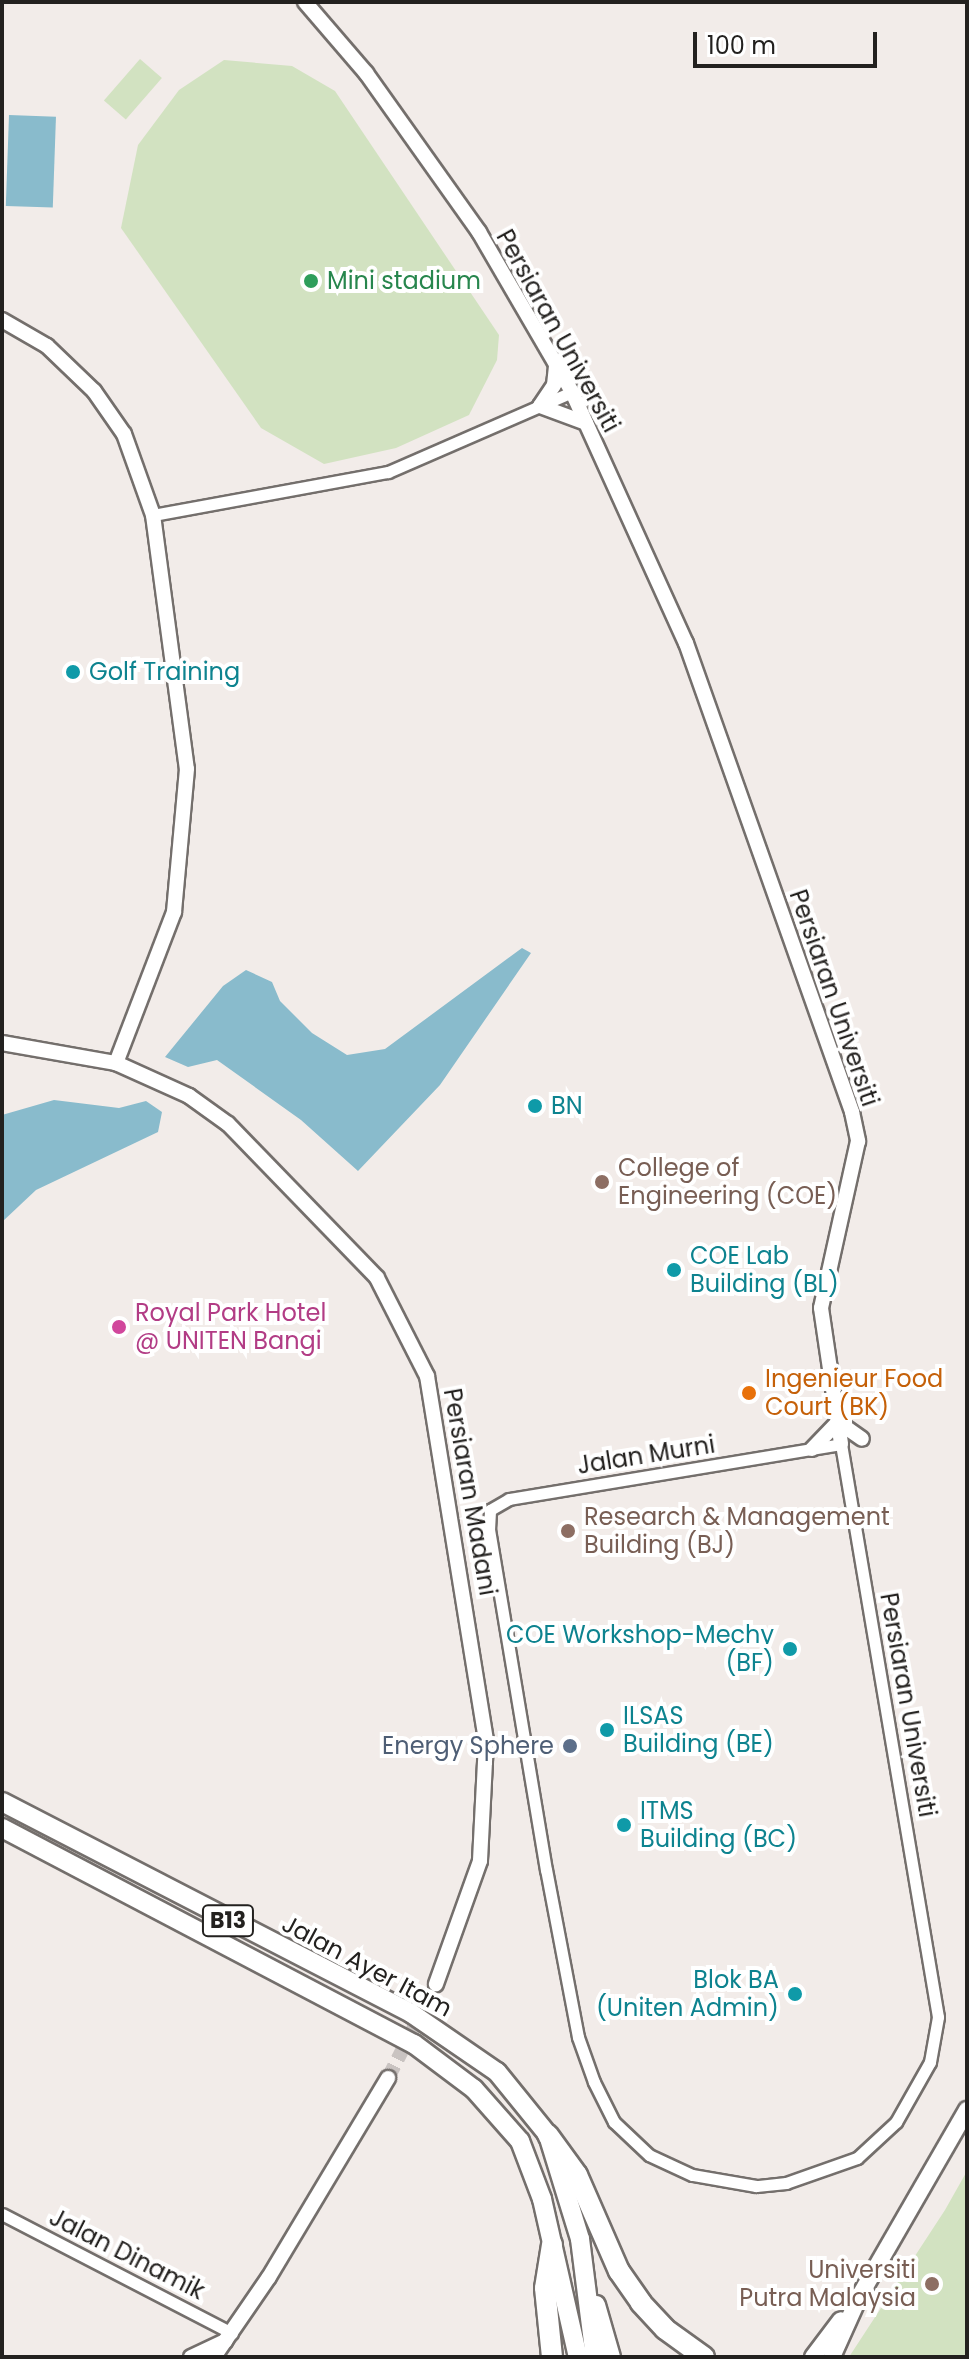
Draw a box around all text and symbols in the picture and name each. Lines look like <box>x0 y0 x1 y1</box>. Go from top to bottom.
scale bar <box>697 16 881 66</box>
text: 100 m <box>707 29 776 62</box>
street label: Persiaran Universiti <box>490 225 626 437</box>
place label: Mini stadium <box>327 267 481 295</box>
marker: Mini stadium <box>302 272 320 290</box>
place label: Golf Training <box>89 658 240 686</box>
marker: Golf Training <box>64 663 82 681</box>
street label: Persiaran Universiti <box>783 886 885 1110</box>
place label: BN <box>551 1092 583 1120</box>
marker: BN <box>526 1097 544 1115</box>
place label: College of Engineering (COE) <box>618 1154 837 1210</box>
marker: College of Engineering (COE) <box>593 1173 611 1191</box>
place label: COE Lab Building (BL) <box>690 1242 839 1298</box>
marker: COE Lab Building (BL) <box>665 1261 683 1279</box>
place label: Royal Park Hotel @ UNITEN Bangi <box>135 1299 326 1355</box>
marker: Royal Park Hotel @ UNITEN Bangi <box>110 1318 128 1336</box>
place label: Ingenieur Food Court (BK) <box>765 1365 943 1421</box>
marker: Ingenieur Food Court (BK) <box>740 1384 758 1402</box>
street label: Persiaran Madani <box>438 1386 502 1598</box>
street label: Jalan Murni <box>575 1430 717 1480</box>
place label: Research & Management Building (BJ) <box>584 1503 890 1559</box>
marker: Research & Management Building (BJ) <box>559 1522 577 1540</box>
street label: Persiaran Universiti <box>874 1591 942 1819</box>
place label: COE Workshop-Mechy (BF) <box>506 1621 774 1677</box>
marker: COE Workshop-Mechy (BF) <box>781 1640 799 1658</box>
place label: ILSAS Building (BE) <box>623 1702 774 1758</box>
marker: ILSAS Building (BE) <box>598 1721 616 1739</box>
place label: Energy Sphere <box>382 1732 554 1760</box>
marker: Energy Sphere <box>561 1737 579 1755</box>
place label: ITMS Building (BC) <box>640 1797 797 1853</box>
marker: ITMS Building (BC) <box>615 1816 633 1834</box>
road number: B13 <box>200 1903 256 1939</box>
street label: Jalan Ayer Itam <box>277 1909 457 2023</box>
place label: Blok BA (Uniten Admin) <box>596 1966 779 2022</box>
marker: Blok BA (Uniten Admin) <box>786 1985 804 2003</box>
street label: Jalan Dinamik <box>45 2203 209 2305</box>
place label: Universiti Putra Malaysia <box>739 2256 916 2312</box>
marker: Universiti Putra Malaysia <box>923 2275 941 2293</box>

